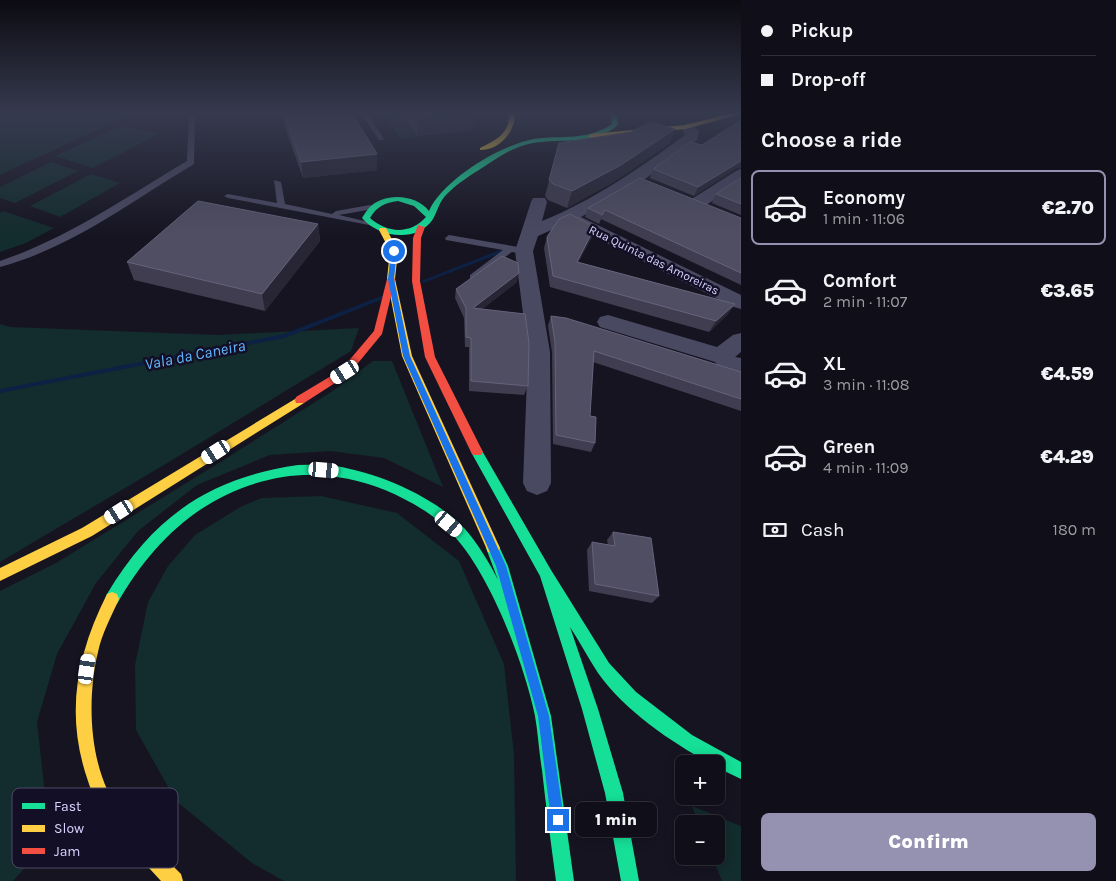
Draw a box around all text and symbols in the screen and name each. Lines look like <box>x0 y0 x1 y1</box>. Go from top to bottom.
text: Pickup <box>791 20 853 42</box>
text: Drop-off <box>791 69 866 91</box>
text: Choose a ride <box>761 127 902 153</box>
icon: car <box>763 185 808 230</box>
text: Economy <box>823 187 905 209</box>
text: €2.70 <box>1042 197 1094 219</box>
text: 1 min · 11:06 <box>823 209 905 228</box>
street label: Rua Quinta das Amoreiras <box>587 222 721 298</box>
route start <box>383 240 405 262</box>
icon: car <box>763 268 808 313</box>
text: Comfort <box>823 270 897 292</box>
text: €3.65 <box>1041 280 1094 302</box>
text: 2 min · 11:07 <box>823 292 907 311</box>
water label: Vala da Caneira <box>143 335 247 374</box>
icon: car <box>763 351 808 396</box>
text: XL <box>823 353 845 375</box>
car <box>328 358 361 386</box>
text: €4.59 <box>1041 363 1094 385</box>
text: 3 min · 11:08 <box>823 375 910 394</box>
icon: car <box>763 434 808 479</box>
text: Green <box>823 436 875 458</box>
car <box>199 438 232 466</box>
text: €4.29 <box>1041 446 1094 468</box>
text: 4 min · 11:09 <box>823 458 909 477</box>
car <box>308 461 339 479</box>
car <box>102 498 135 526</box>
car <box>432 509 465 539</box>
icon: cash <box>761 516 789 544</box>
text: Cash <box>801 519 845 541</box>
text: 180 m <box>1053 520 1096 539</box>
car <box>77 653 96 685</box>
map controls <box>675 755 725 865</box>
button: + <box>675 755 725 805</box>
legend <box>12 788 178 868</box>
text: Fast <box>54 798 81 815</box>
callout: 1 min <box>576 802 658 838</box>
route end <box>547 809 569 831</box>
text: 1 min <box>595 810 637 829</box>
button: Confirm <box>761 813 1096 871</box>
button: − <box>675 815 725 865</box>
text: Slow <box>54 820 84 837</box>
text: Jam <box>54 843 80 860</box>

